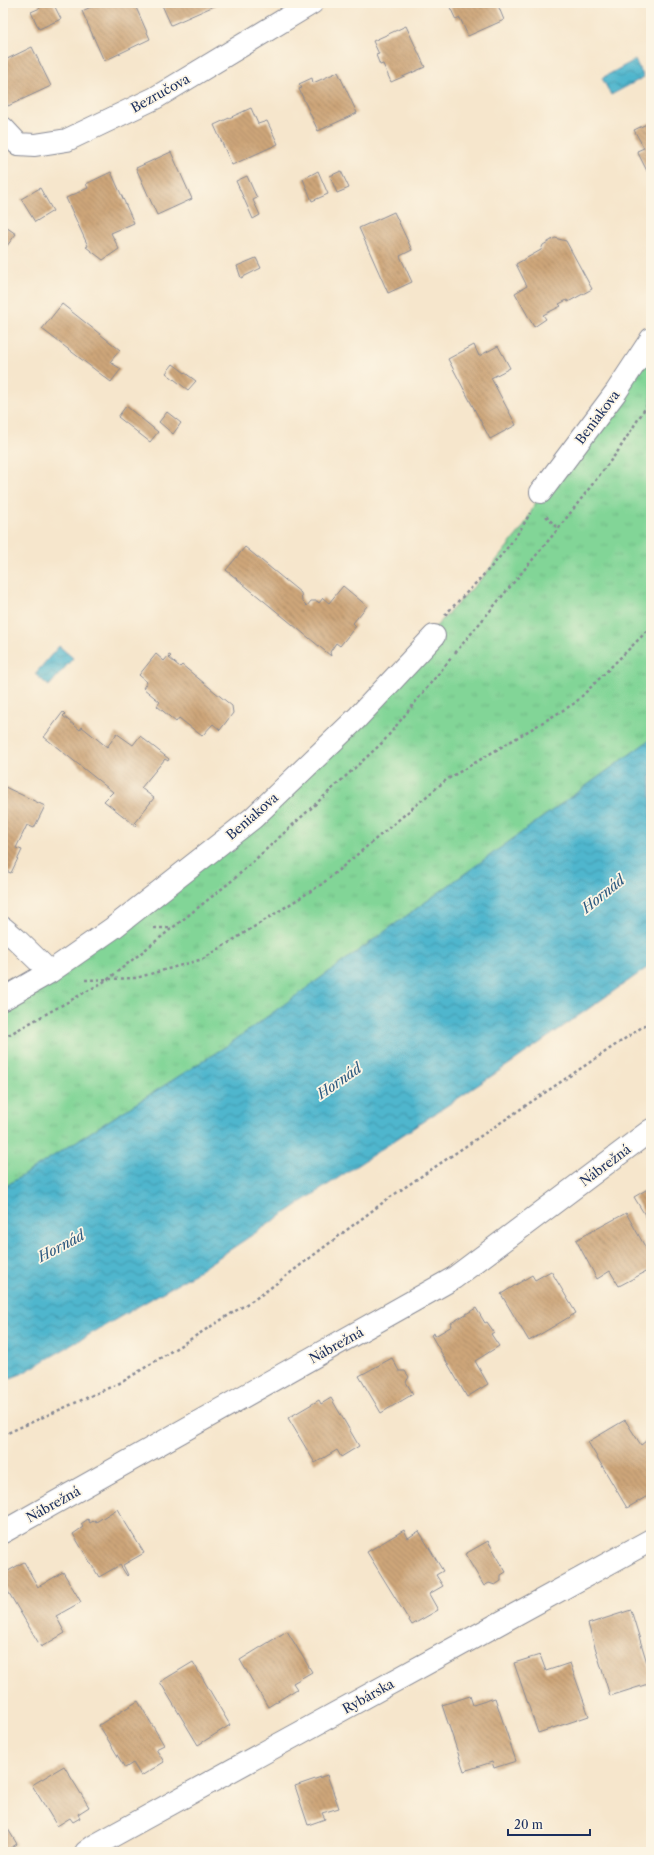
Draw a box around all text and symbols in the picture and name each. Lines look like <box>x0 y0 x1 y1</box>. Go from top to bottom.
street label: Bezručova <box>128 70 192 116</box>
street label: Beniakova <box>572 387 623 447</box>
street label: Beniakova <box>223 789 281 843</box>
water label: Hornád <box>577 870 630 918</box>
water label: Hornád <box>312 1058 366 1103</box>
street label: Nábrežná <box>576 1141 634 1189</box>
water label: Hornád <box>34 1225 89 1266</box>
street label: Nábrežná <box>306 1324 366 1366</box>
street label: Nábrežná <box>23 1483 83 1525</box>
street label: Rybárska <box>340 1675 397 1717</box>
scale bar <box>508 1811 590 1837</box>
text: 20 m <box>514 1817 543 1832</box>

